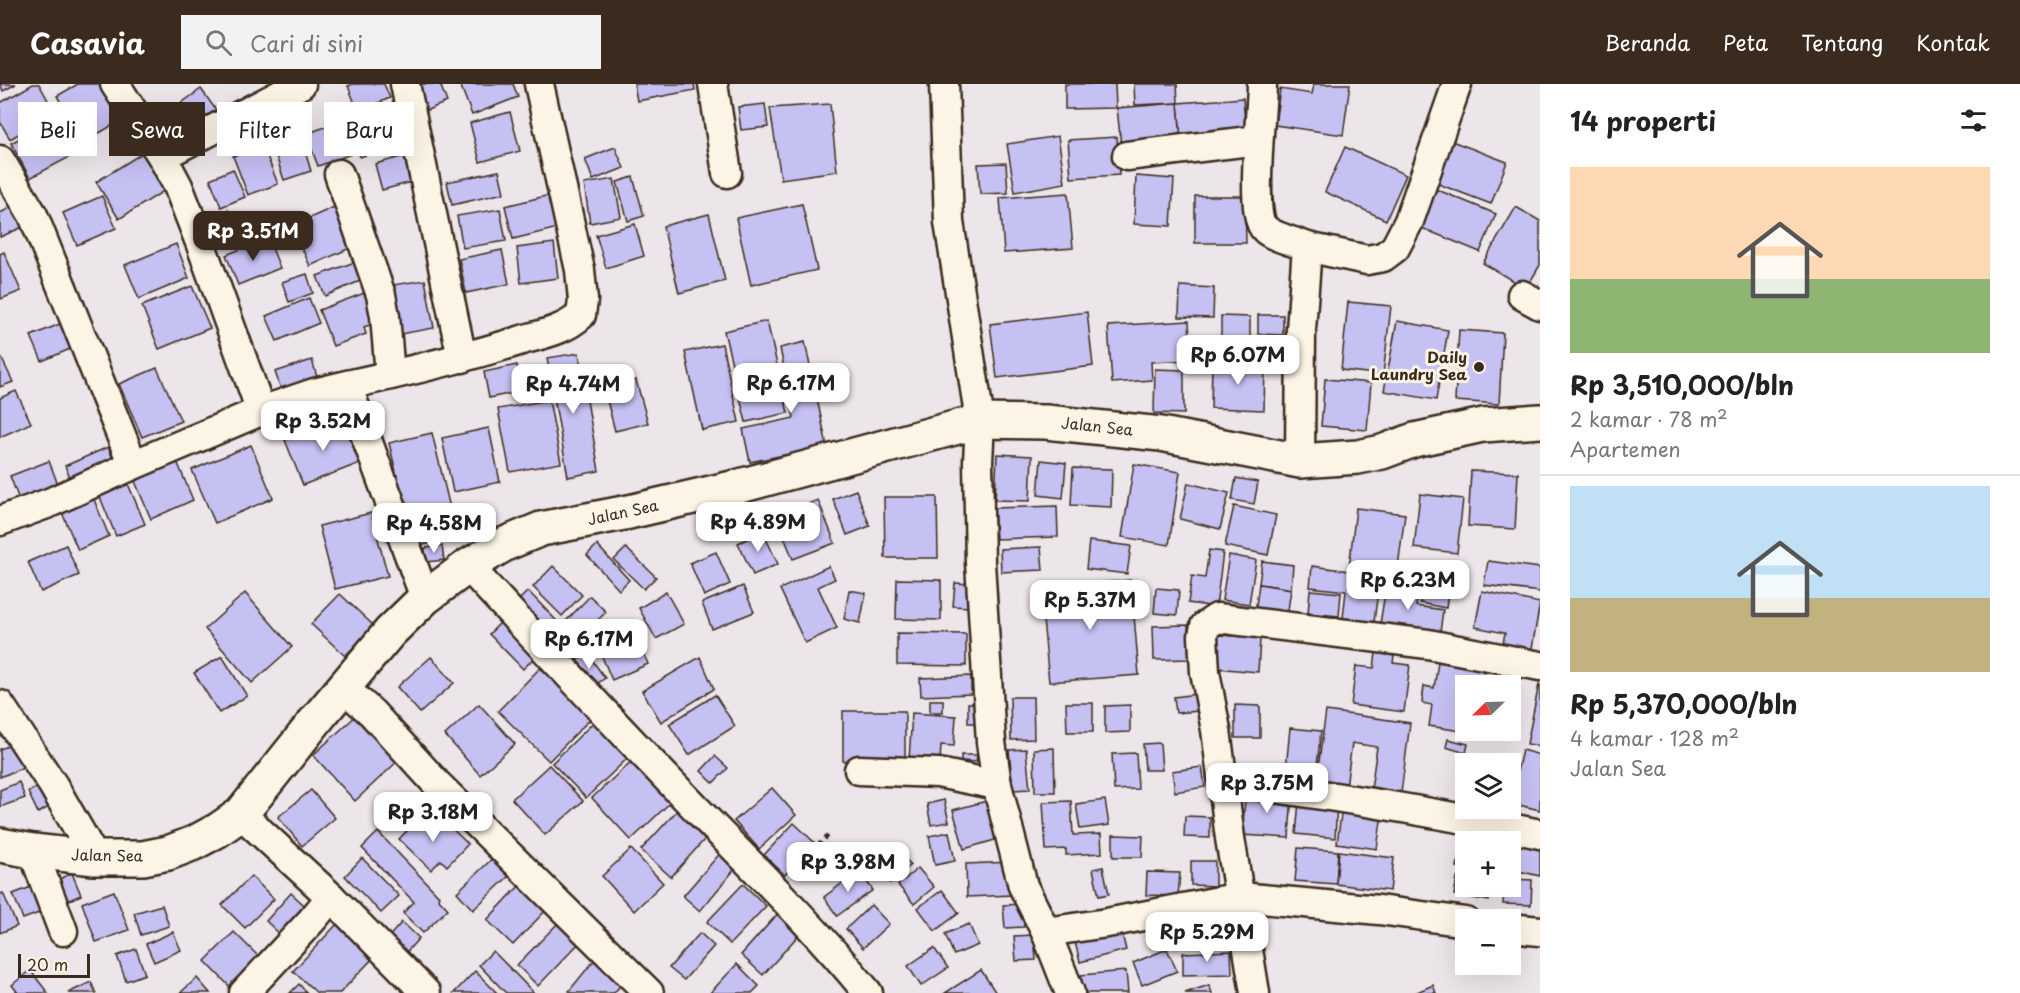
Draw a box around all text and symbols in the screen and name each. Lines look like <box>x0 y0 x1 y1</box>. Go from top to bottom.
search box <box>181 15 601 69</box>
text: Casavia <box>30 21 145 64</box>
icon: search <box>202 26 235 59</box>
text: Cari di sini <box>250 26 363 59</box>
text: Beranda <box>1605 26 1690 58</box>
text: Peta <box>1723 26 1768 58</box>
text: Tentang <box>1801 26 1883 58</box>
text: Kontak <box>1916 26 1990 58</box>
text: 14 properti <box>1570 101 1716 140</box>
chip: Beli <box>18 102 97 156</box>
chip: Sewa <box>109 102 205 156</box>
chip: Filter <box>217 102 312 156</box>
chip: Baru <box>324 102 414 156</box>
icon: filters <box>1957 104 1990 137</box>
icon: home <box>1726 206 1834 314</box>
pin: Rp 3.51M <box>191 211 315 262</box>
text: Rp 3.51M <box>207 215 299 245</box>
pin: Rp 6.07M <box>1176 335 1300 386</box>
text: Rp 6.07M <box>1191 339 1285 369</box>
place label: Daily Laundry Sea <box>1371 345 1467 385</box>
marker: Daily Laundry Sea <box>1472 360 1486 374</box>
pin: Rp 6.17M <box>729 363 853 414</box>
pin: Rp 4.74M <box>511 364 635 415</box>
text: Rp 3,510,000/bln <box>1570 365 1794 404</box>
text: Rp 6.17M <box>747 367 835 397</box>
text: Rp 4.74M <box>525 368 621 398</box>
pin: Rp 3.52M <box>261 401 385 452</box>
text: 2 kamar · 78 m² <box>1570 404 1728 434</box>
text: Rp 3.52M <box>275 405 371 435</box>
street label: Jalan Sea <box>1060 410 1135 441</box>
text: Apartemen <box>1570 434 1681 464</box>
street label: Jalan Sea <box>585 493 661 530</box>
pin: Rp 4.89M <box>696 502 820 553</box>
pin: Rp 4.58M <box>372 503 496 554</box>
text: Rp 4.89M <box>710 506 806 536</box>
text: Rp 4.58M <box>386 507 482 537</box>
icon: home <box>1726 525 1834 633</box>
pin: Rp 6.23M <box>1346 560 1470 611</box>
text: Rp 6.23M <box>1360 564 1456 594</box>
pin: Rp 5.37M <box>1028 580 1152 631</box>
text: Rp 5.37M <box>1044 584 1136 614</box>
pin: Rp 6.17M <box>527 619 651 670</box>
text: Rp 6.17M <box>545 623 633 653</box>
north arrow <box>1455 675 1521 741</box>
map controls <box>1455 675 1521 975</box>
text: Rp 5,370,000/bln <box>1570 684 1798 723</box>
text: 4 kamar · 128 m² <box>1570 723 1739 753</box>
button: layers <box>1455 753 1521 819</box>
text: Jalan Sea <box>1570 753 1666 783</box>
pin: Rp 3.75M <box>1205 763 1329 814</box>
text: Rp 3.75M <box>1220 767 1314 797</box>
pin: Rp 3.18M <box>371 792 495 843</box>
text: Rp 3.18M <box>388 796 478 826</box>
button: + <box>1455 831 1521 897</box>
street label: Jalan Sea <box>71 842 144 867</box>
pin: Rp 3.98M <box>786 842 910 893</box>
text: Rp 3.98M <box>801 846 895 876</box>
button: − <box>1455 909 1521 975</box>
pin: Rp 5.29M <box>1145 912 1269 963</box>
text: Rp 5.29M <box>1160 916 1254 946</box>
scale bar <box>18 951 90 978</box>
text: 20 m <box>27 952 68 976</box>

